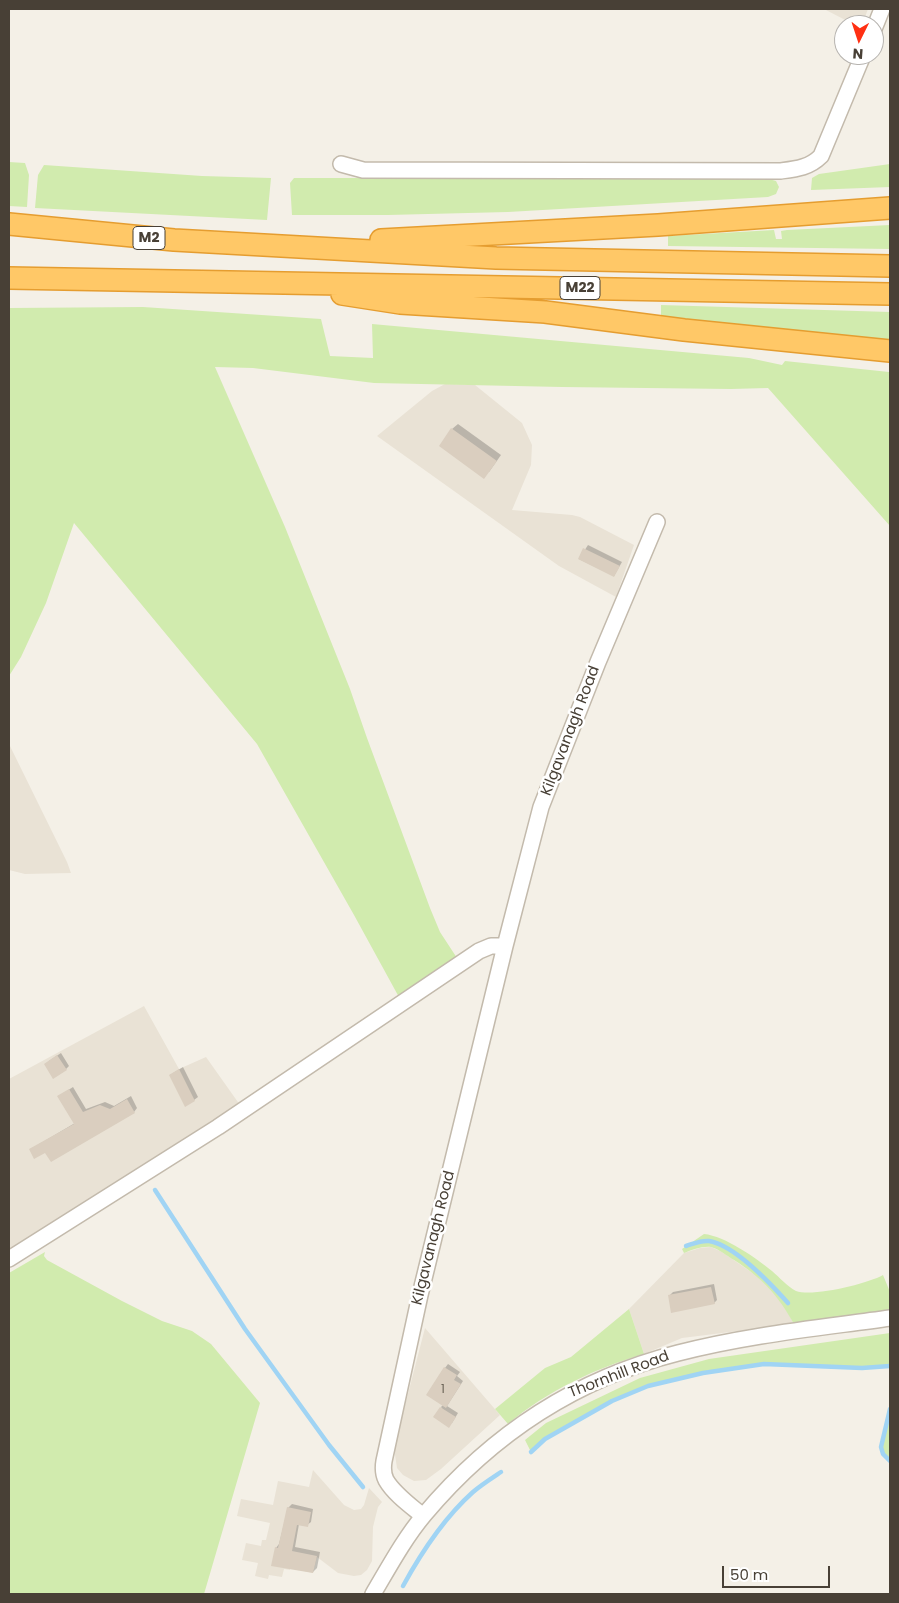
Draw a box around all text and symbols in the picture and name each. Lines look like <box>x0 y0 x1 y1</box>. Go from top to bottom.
north arrow <box>834 15 884 65</box>
text: N <box>852 44 864 64</box>
road number: M2 <box>133 227 165 250</box>
road number: M22 <box>560 276 600 300</box>
street label: Kilgavanagh Road <box>538 664 604 798</box>
street label: Kilgavanagh Road <box>409 1169 459 1307</box>
street label: Thornhill Road <box>566 1348 672 1402</box>
house number: 1 <box>441 1383 445 1397</box>
scale bar <box>724 1556 832 1588</box>
text: 50 m <box>730 1564 768 1585</box>

